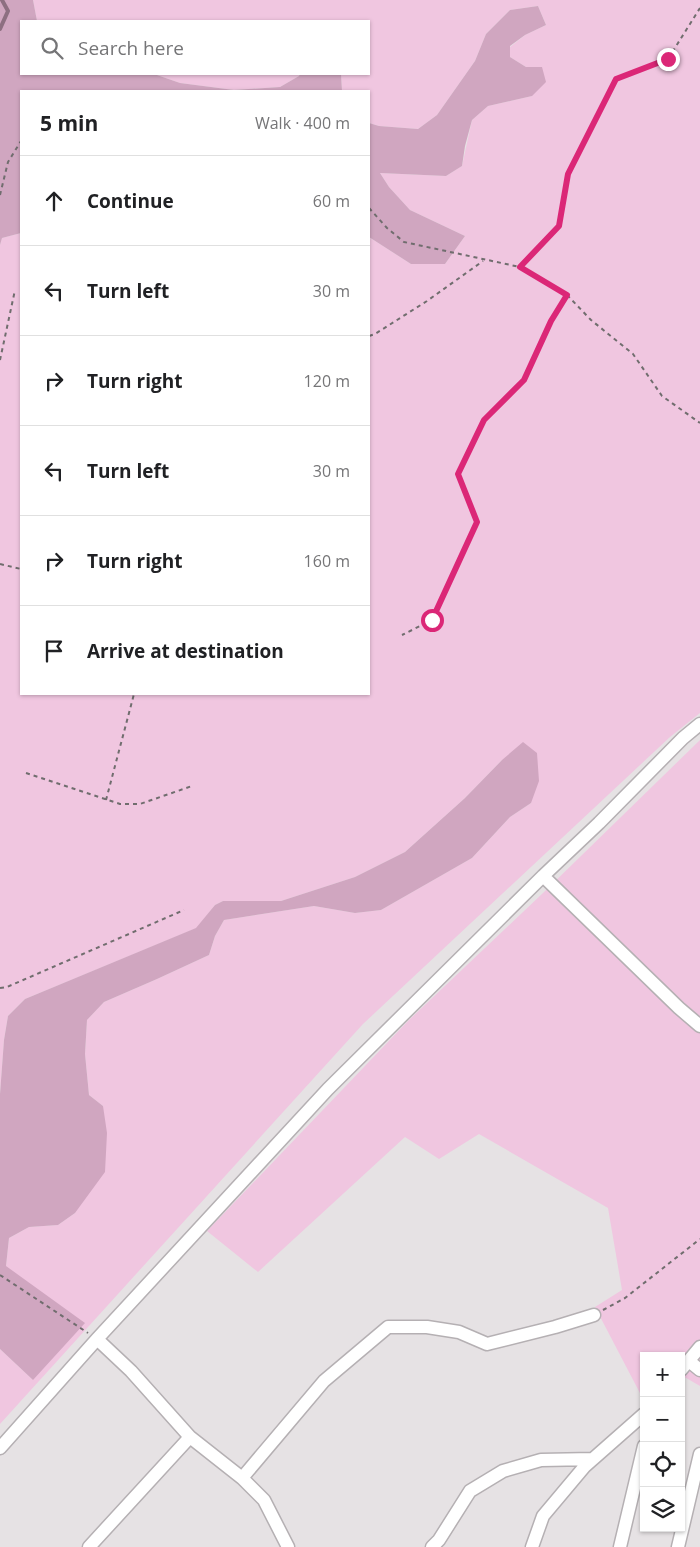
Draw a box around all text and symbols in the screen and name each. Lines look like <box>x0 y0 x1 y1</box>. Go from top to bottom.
search box <box>20 20 370 75</box>
icon: search <box>38 34 66 62</box>
text: Search here <box>78 35 184 61</box>
route end <box>657 48 680 71</box>
text: 5 min <box>40 109 98 137</box>
text: Walk · 400 m <box>255 112 350 134</box>
icon: ahead <box>40 187 68 215</box>
text: Continue <box>87 188 174 214</box>
text: 60 m <box>313 190 350 212</box>
icon: left <box>40 277 68 305</box>
text: Turn left <box>87 278 169 304</box>
text: 30 m <box>313 280 350 302</box>
icon: right <box>40 367 68 395</box>
text: Turn right <box>87 368 182 394</box>
text: 120 m <box>304 370 350 392</box>
icon: left <box>40 457 68 485</box>
text: Turn left <box>87 458 169 484</box>
text: 30 m <box>313 460 350 482</box>
icon: right <box>40 547 68 575</box>
text: Turn right <box>87 548 182 574</box>
text: 160 m <box>304 550 350 572</box>
route start <box>421 609 444 632</box>
icon: arrive <box>40 637 68 665</box>
text: Arrive at destination <box>87 638 284 664</box>
map controls <box>640 1352 685 1532</box>
button: + <box>640 1352 685 1397</box>
button: − <box>640 1397 685 1442</box>
button: locate <box>640 1442 685 1487</box>
button: layers <box>640 1487 685 1532</box>

